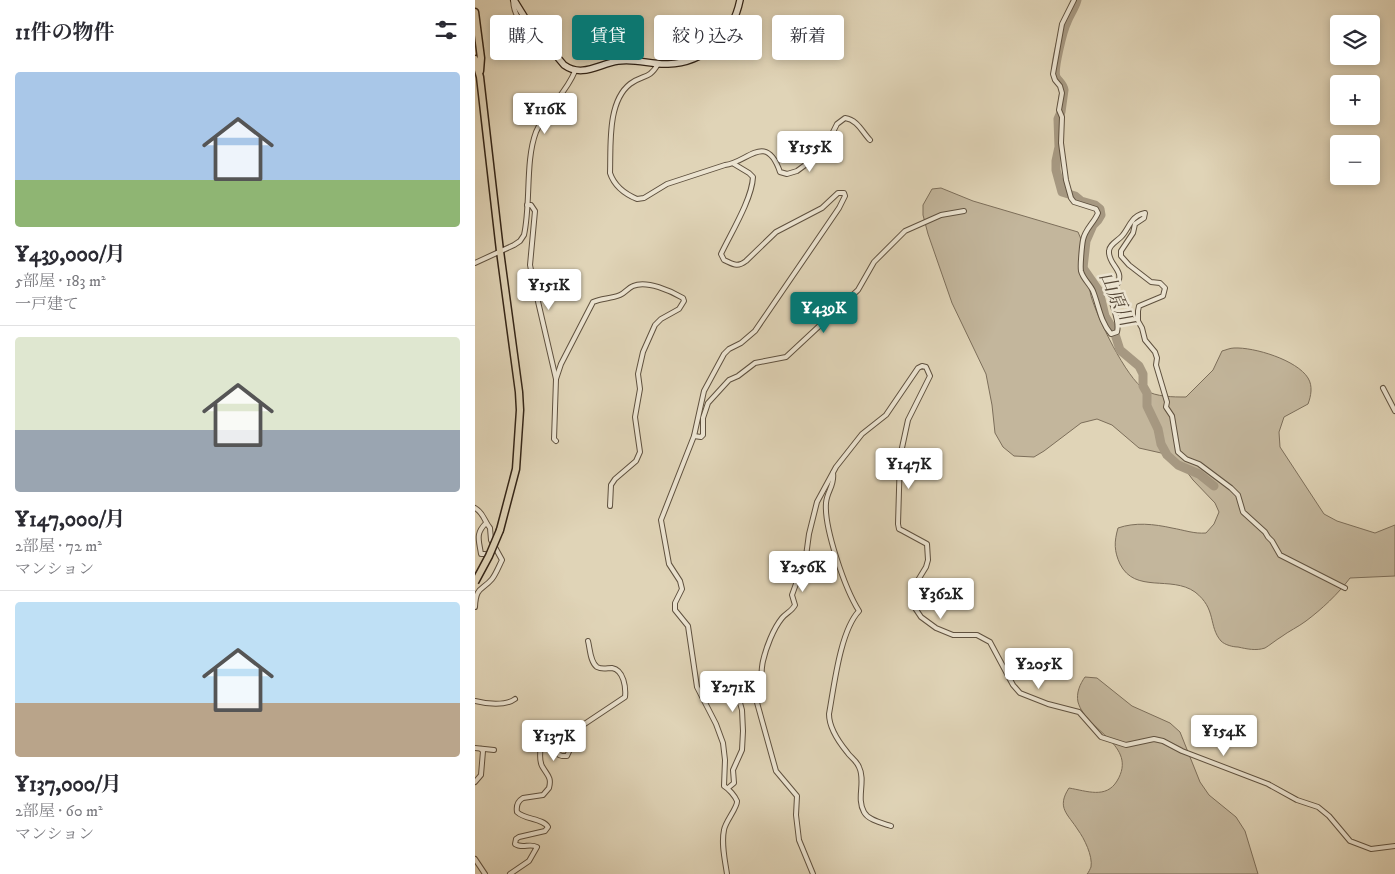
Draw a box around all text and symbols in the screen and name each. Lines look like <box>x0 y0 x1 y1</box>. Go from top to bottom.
chip: 購入 <box>490 15 562 60</box>
chip: 賃貸 <box>572 15 644 60</box>
chip: 絞り込み <box>654 15 762 60</box>
chip: 新着 <box>772 15 844 60</box>
map controls <box>1330 15 1380 185</box>
button: layers <box>1330 15 1380 65</box>
icon: filters <box>432 16 460 44</box>
text: 11件の物件 <box>15 20 114 46</box>
button: + <box>1330 75 1380 125</box>
pin: ¥116K <box>510 92 580 135</box>
text: ¥116K <box>524 99 566 119</box>
icon: home <box>193 104 283 194</box>
pin: ¥155K <box>775 130 845 173</box>
button: − <box>1330 135 1380 185</box>
text: ¥155K <box>788 137 832 157</box>
text: ¥439,000/月 <box>15 242 126 268</box>
pin: ¥151K <box>514 268 584 311</box>
water label: 山原川 <box>1094 268 1139 332</box>
text: 5部屋 · 183 m² <box>15 271 106 291</box>
text: ¥151K <box>528 275 570 295</box>
pin: ¥439K <box>789 292 859 334</box>
text: 一戸建て <box>15 294 79 314</box>
text: ¥439K <box>801 298 847 318</box>
icon: home <box>193 370 283 460</box>
pin: ¥147K <box>874 448 944 490</box>
text: ¥147K <box>887 454 931 474</box>
text: ¥147,000/月 <box>15 507 125 533</box>
text: 2部屋 · 72 m² <box>15 536 102 556</box>
pin: ¥256K <box>768 550 838 593</box>
text: ¥256K <box>780 557 826 577</box>
text: マンション <box>15 559 94 579</box>
pin: ¥362K <box>906 578 976 620</box>
text: ¥362K <box>919 584 963 604</box>
icon: home <box>193 635 283 725</box>
pin: ¥205K <box>1004 648 1074 690</box>
text: ¥205K <box>1016 654 1062 674</box>
pin: ¥271K <box>698 670 768 713</box>
text: ¥271K <box>711 677 755 697</box>
pin: ¥154K <box>1189 714 1259 757</box>
pin: ¥137K <box>519 720 589 762</box>
text: ¥154K <box>1202 721 1246 741</box>
text: ¥137K <box>533 726 575 746</box>
text: ¥137,000/月 <box>15 772 122 798</box>
text: 2部屋 · 60 m² <box>15 801 103 821</box>
text: マンション <box>15 824 94 844</box>

